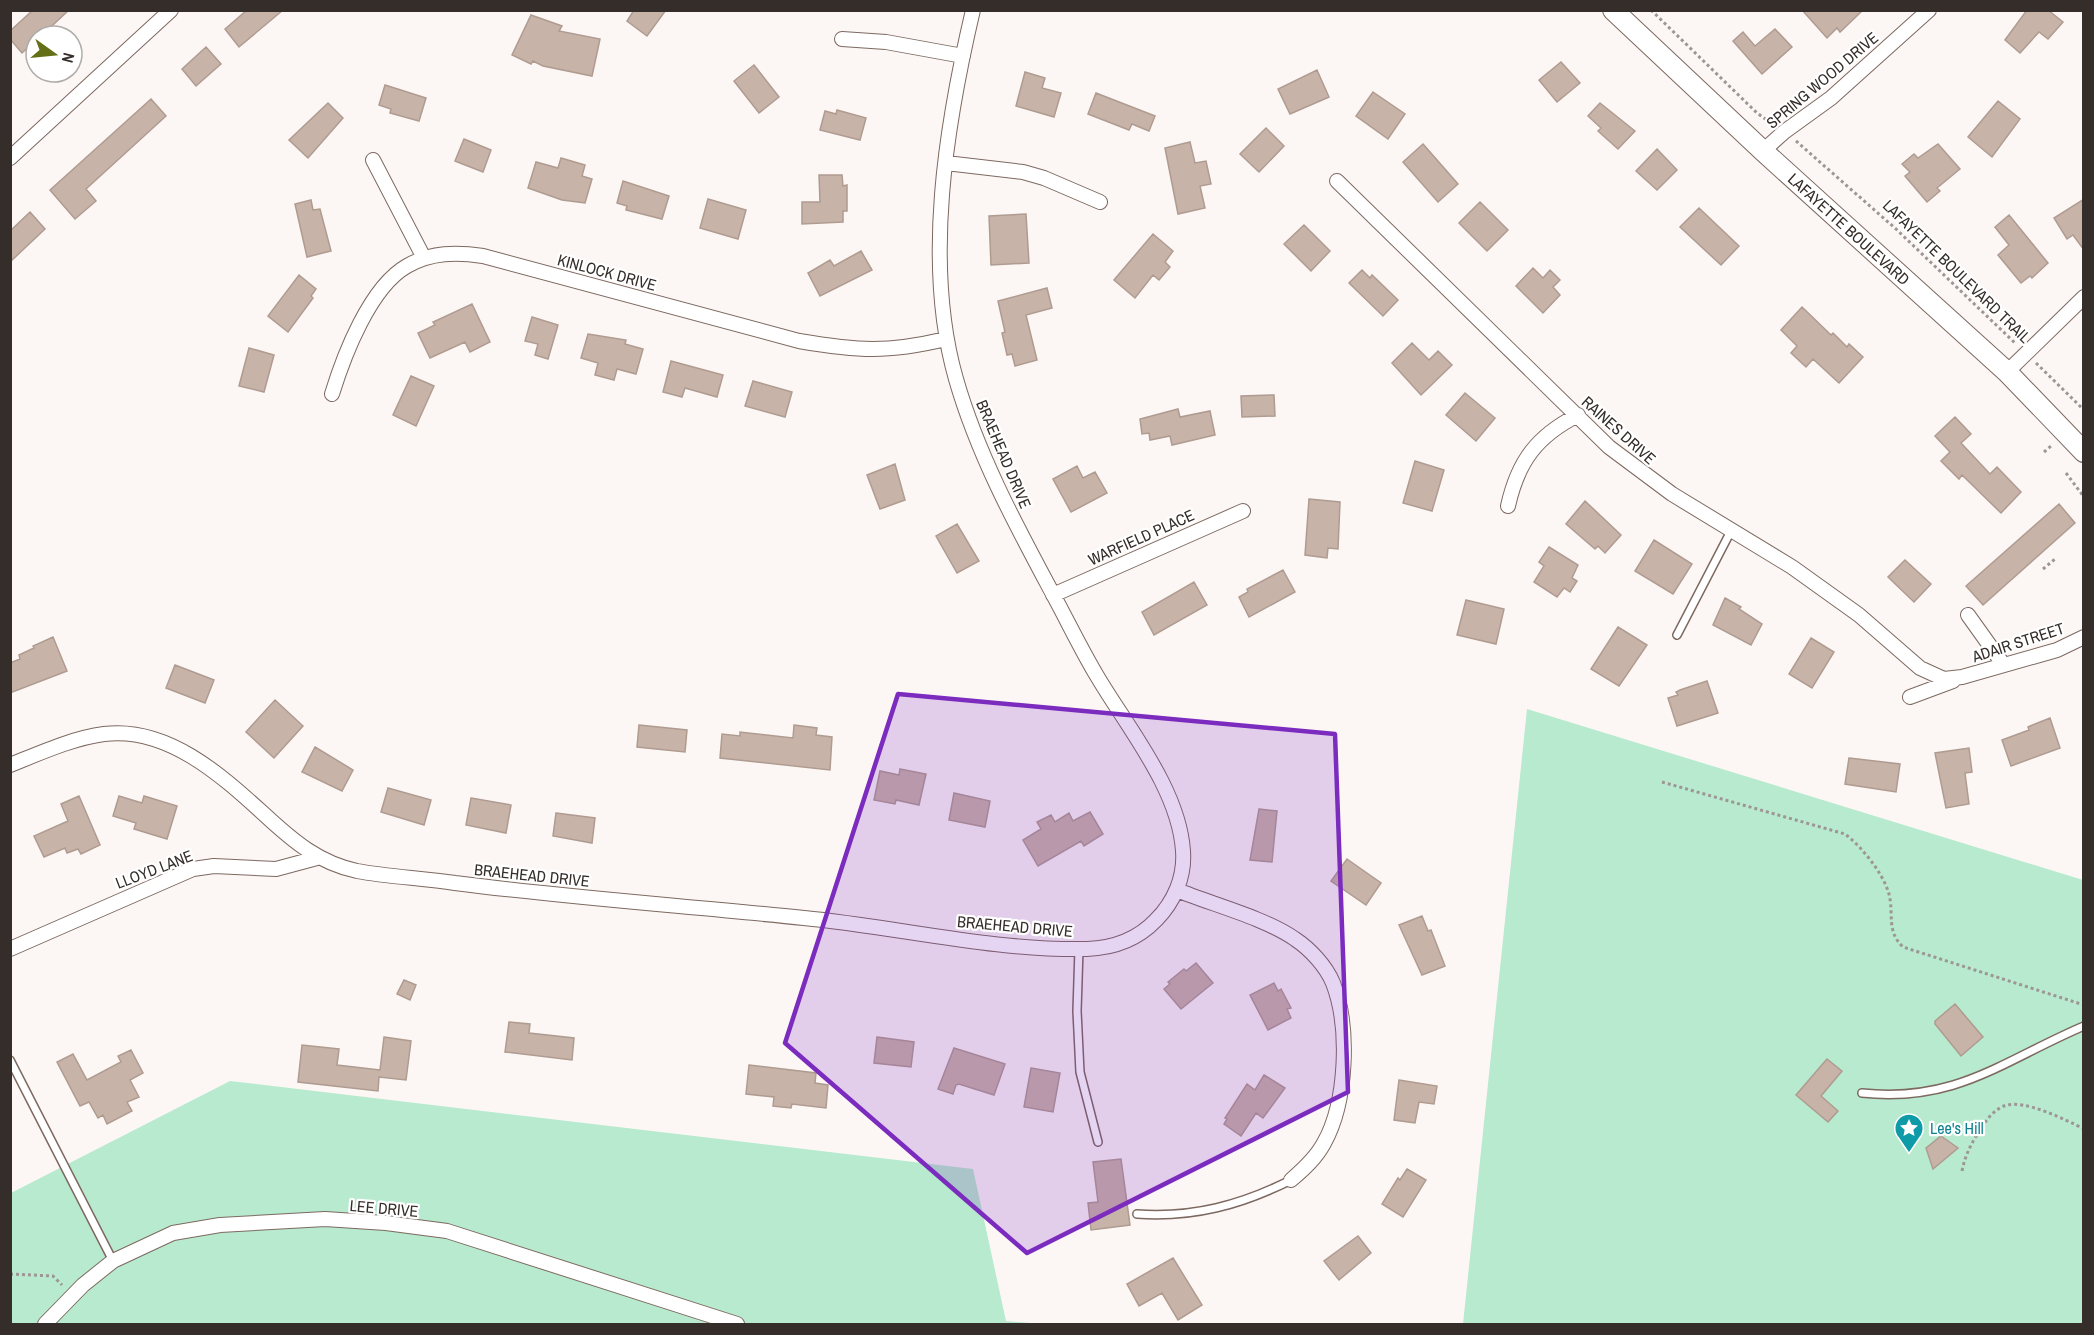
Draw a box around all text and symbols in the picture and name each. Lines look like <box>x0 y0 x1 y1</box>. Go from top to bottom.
north arrow <box>24 24 84 84</box>
street label: SPRING WOOD DRIVE <box>1761 27 1883 133</box>
text: N <box>57 50 80 65</box>
street label: LAFAYETTE BOULEVARD <box>1783 168 1915 290</box>
street label: LAFAYETTE BOULEVARD TRAIL <box>1878 194 2036 348</box>
street label: KINLOCK DRIVE <box>555 248 659 296</box>
street label: RAINES DRIVE <box>1577 391 1661 469</box>
street label: BRAEHEAD DRIVE <box>971 396 1037 512</box>
street label: WARFIELD PLACE <box>1084 504 1198 570</box>
street label: ADAIR STREET <box>1968 617 2067 668</box>
street label: LLOYD LANE <box>112 844 196 894</box>
street label: BRAEHEAD DRIVE <box>473 858 591 892</box>
street label: BRAEHEAD DRIVE <box>956 910 1074 942</box>
place icon: Lee's Hill <box>1893 1112 1925 1154</box>
place label: Lee's Hill <box>1930 1117 1984 1139</box>
street label: LEE DRIVE <box>349 1194 419 1222</box>

